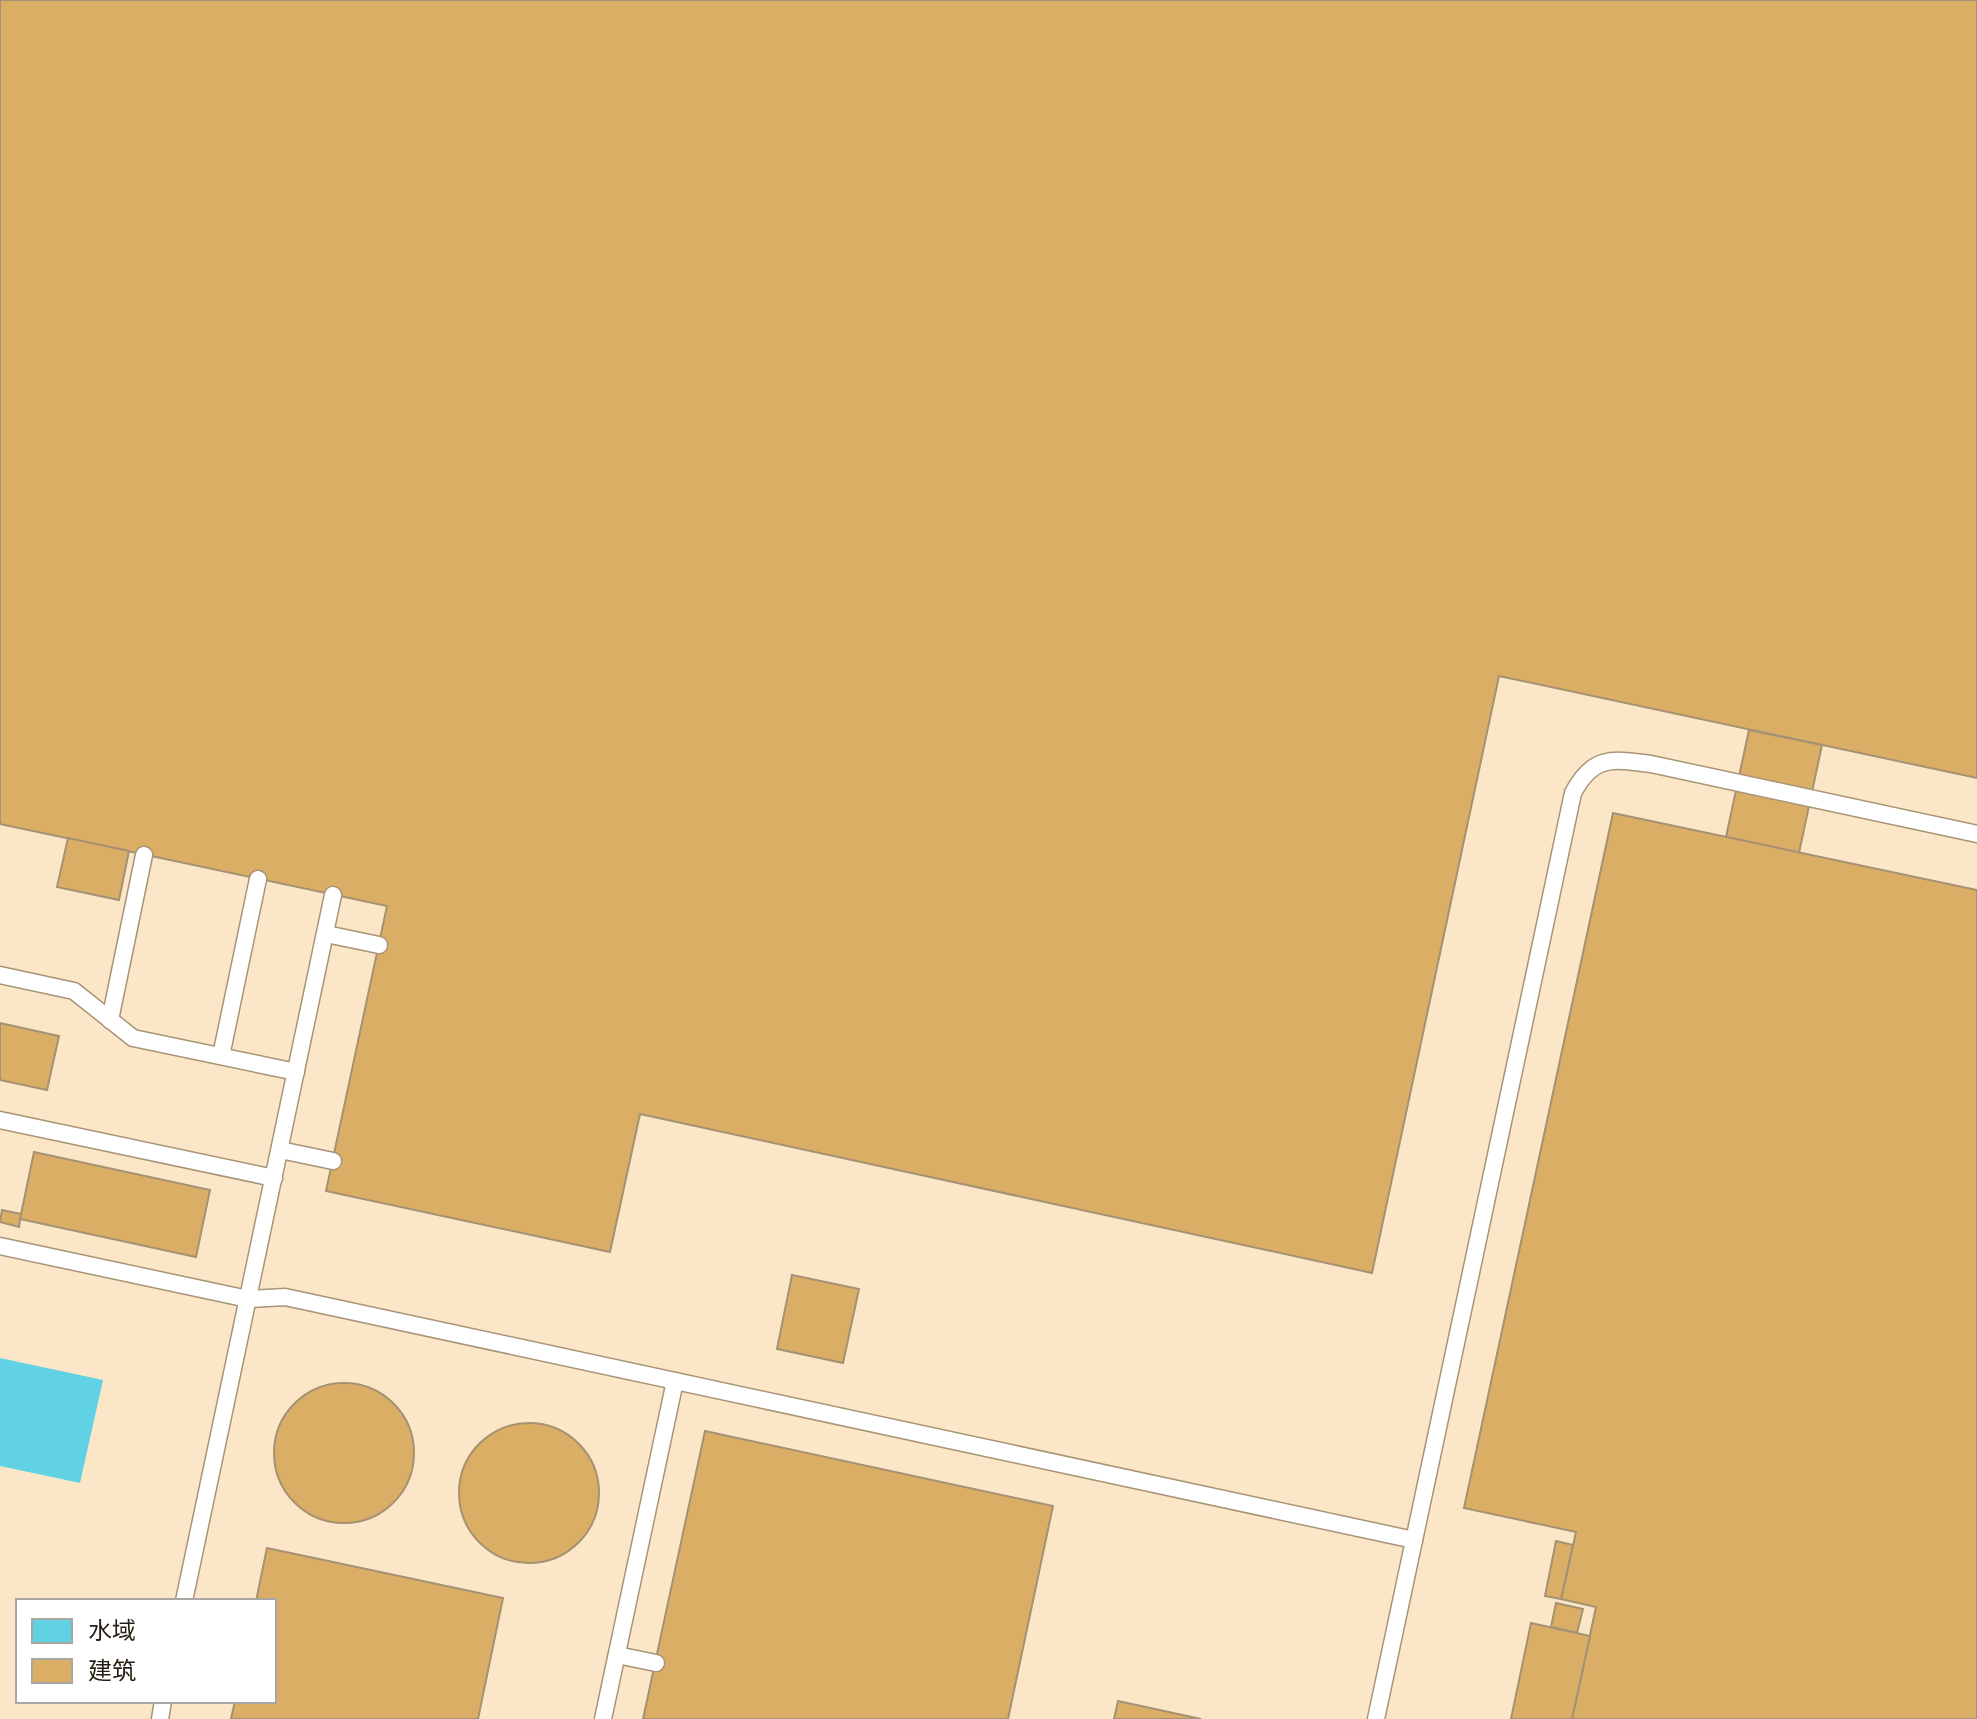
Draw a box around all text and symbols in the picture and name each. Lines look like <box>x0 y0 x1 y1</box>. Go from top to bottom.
legend <box>16 1599 276 1703</box>
text: 水域 <box>88 1615 136 1646</box>
text: 建筑 <box>88 1655 136 1686</box>

